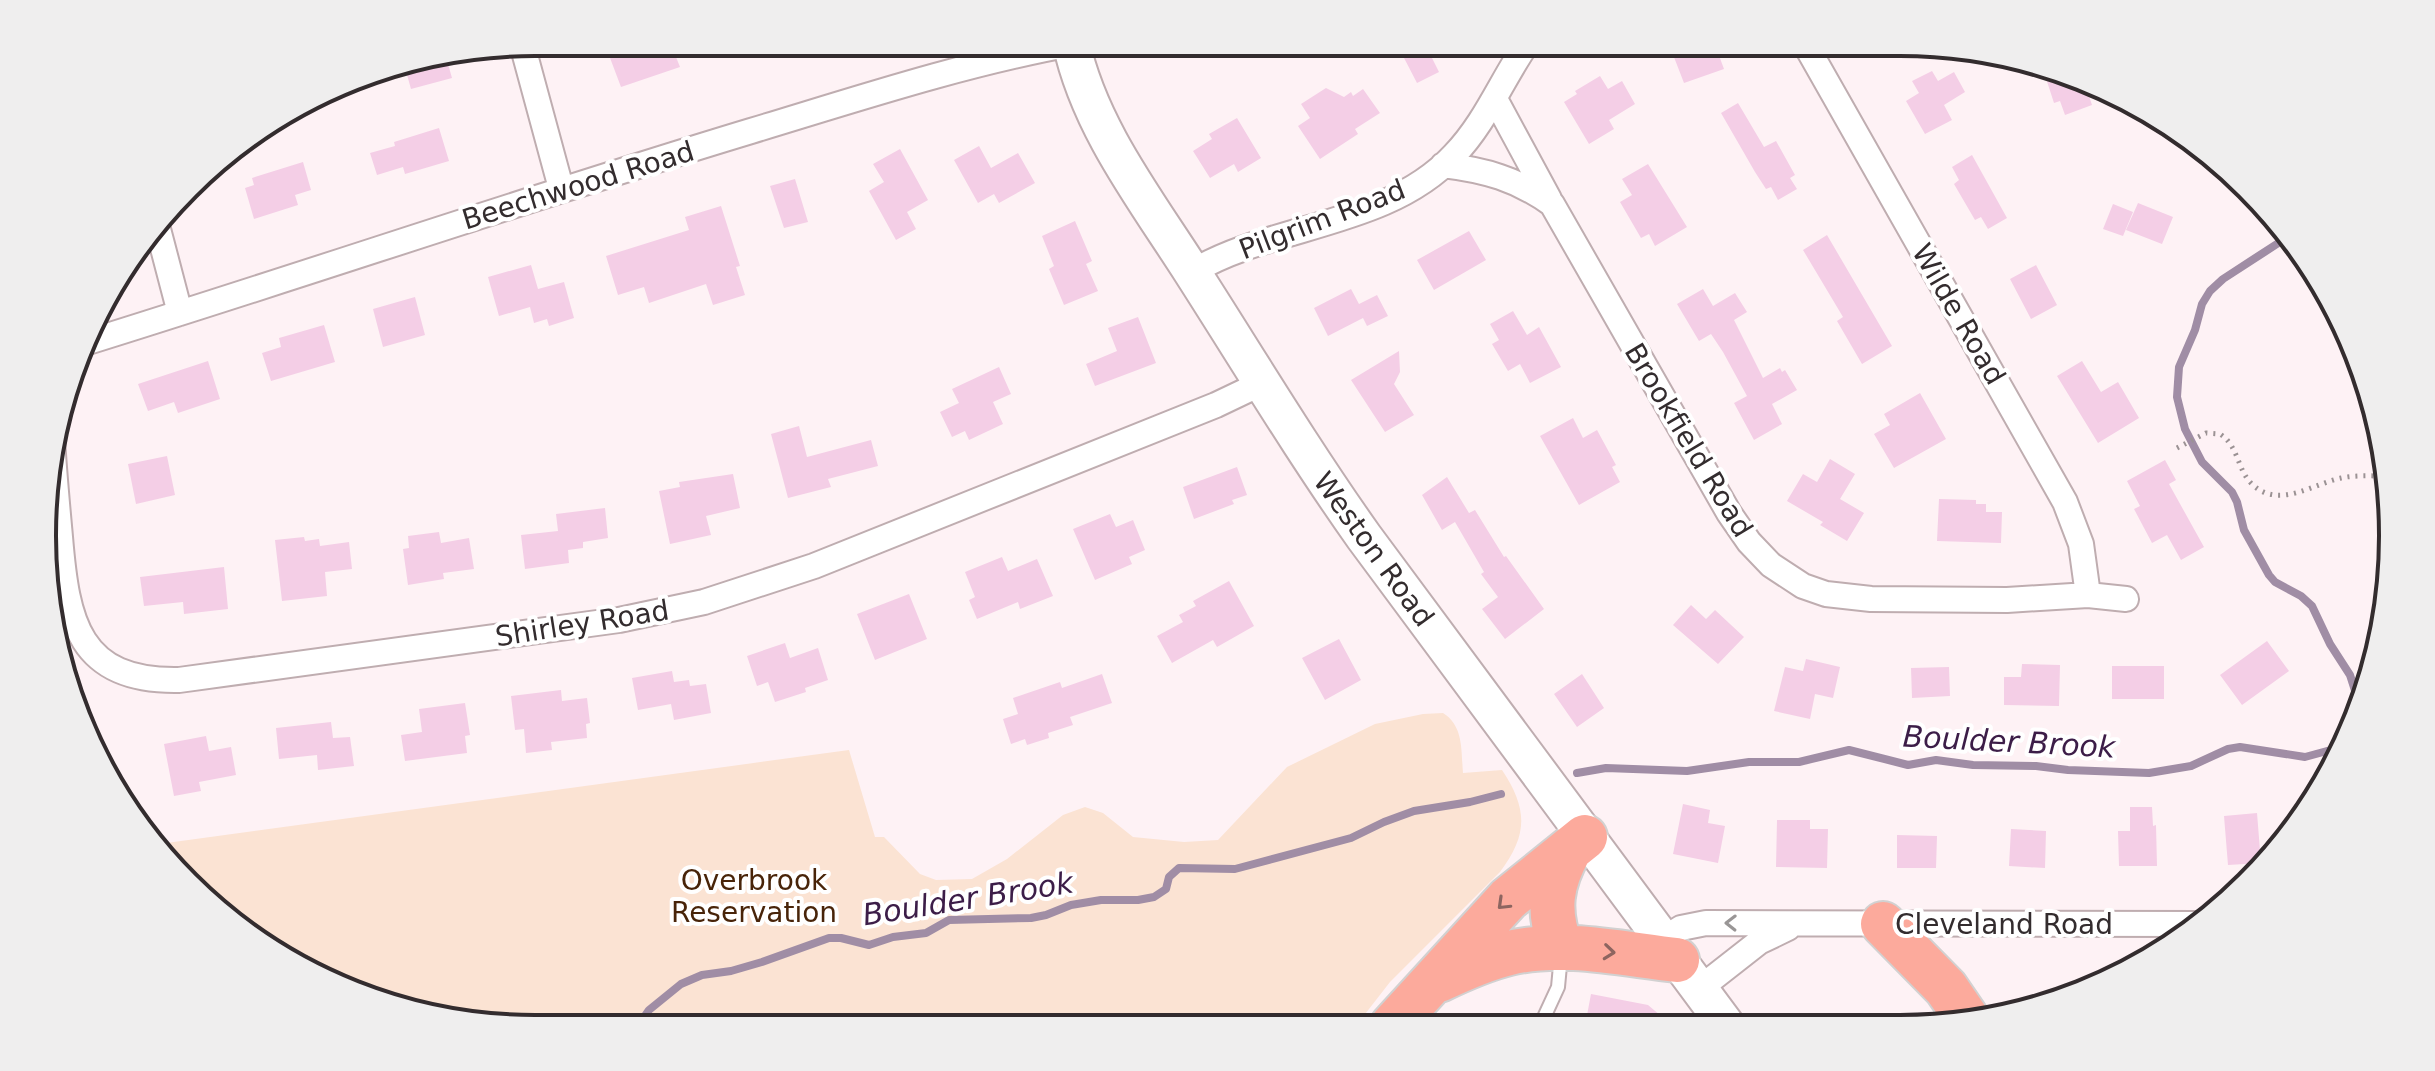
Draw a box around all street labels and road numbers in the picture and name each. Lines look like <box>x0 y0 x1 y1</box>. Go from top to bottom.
street label: Beechwood Road <box>458 134 698 236</box>
street label: Pilgrim Road <box>1234 173 1410 266</box>
street label: Wilde Road <box>1905 238 2012 390</box>
street label: Brookfield Road <box>1618 337 1759 543</box>
street label: Weston Road <box>1307 466 1441 633</box>
street label: Shirley Road <box>493 593 671 654</box>
street label: Cleveland Road <box>1895 908 2113 941</box>

